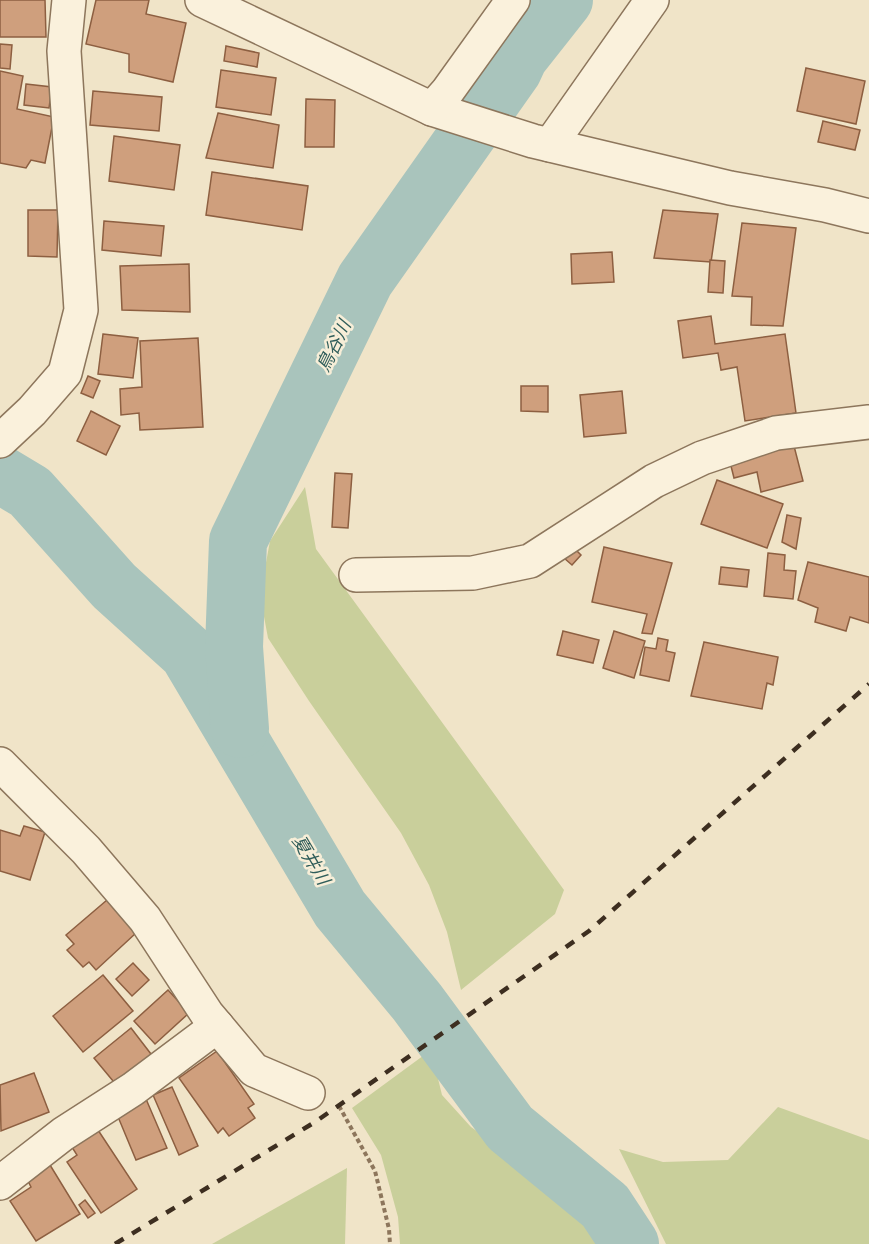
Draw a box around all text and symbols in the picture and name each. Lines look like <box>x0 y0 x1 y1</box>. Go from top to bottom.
water label: 鳥谷川 <box>313 316 356 375</box>
water label: 夏井川 <box>289 832 335 890</box>

